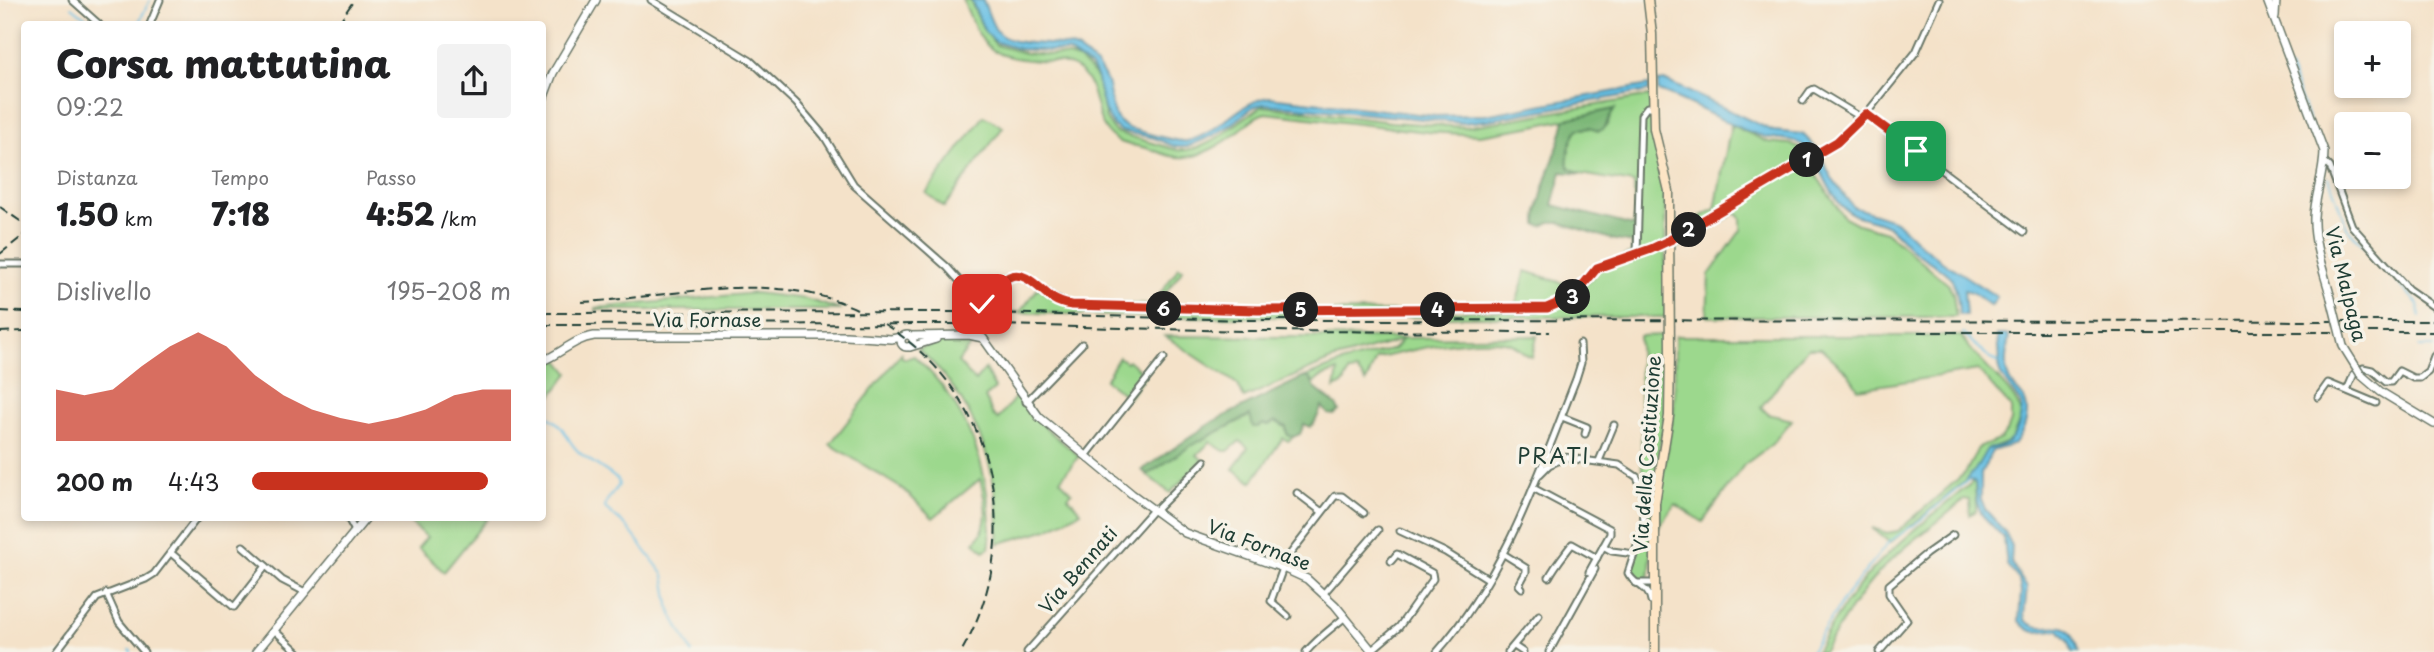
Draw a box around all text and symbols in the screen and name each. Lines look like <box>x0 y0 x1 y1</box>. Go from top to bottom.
map controls <box>2334 21 2411 189</box>
button: + <box>2334 21 2411 98</box>
text: Corsa mattutina <box>56 34 391 91</box>
button: share <box>437 44 511 118</box>
text: 09:22 <box>56 89 124 124</box>
button: − <box>2334 112 2411 189</box>
pin <box>1886 121 1946 181</box>
icon: arrive <box>1897 132 1935 170</box>
pin: 1 <box>1790 142 1825 178</box>
text: 1 <box>1802 145 1811 173</box>
text: Distanza <box>56 163 138 191</box>
text: Tempo <box>211 163 269 191</box>
text: Passo <box>366 163 416 191</box>
text: 1.50 <box>56 191 118 236</box>
text: 7:18 <box>211 191 270 236</box>
text: 4:52 <box>366 191 435 236</box>
text: km <box>118 204 153 232</box>
text: /km <box>435 204 477 232</box>
pin: 2 <box>1672 212 1706 247</box>
text: 2 <box>1682 215 1695 243</box>
street label: Via Malpaga <box>2319 223 2375 344</box>
text: Dislivello <box>56 273 151 308</box>
text: 195–208 m <box>387 273 511 308</box>
pin <box>952 274 1012 334</box>
pin: 3 <box>1556 280 1590 314</box>
text: 3 <box>1566 282 1579 310</box>
icon: check <box>963 285 1001 323</box>
pin: 6 <box>1146 292 1182 326</box>
pin: 5 <box>1284 292 1318 328</box>
pin: 4 <box>1420 292 1456 328</box>
text: 6 <box>1157 294 1170 322</box>
text: 5 <box>1294 295 1307 323</box>
text: 4 <box>1431 295 1444 323</box>
street label: Via Fornase <box>653 305 761 333</box>
street label: Via della Costituzione <box>1625 354 1667 554</box>
district label: PRATI <box>1517 439 1591 471</box>
text: 200 m <box>56 464 133 499</box>
text: 4:43 <box>168 464 220 499</box>
street label: Via Fornase <box>1204 512 1315 577</box>
street label: Via Bennati <box>1031 519 1123 619</box>

